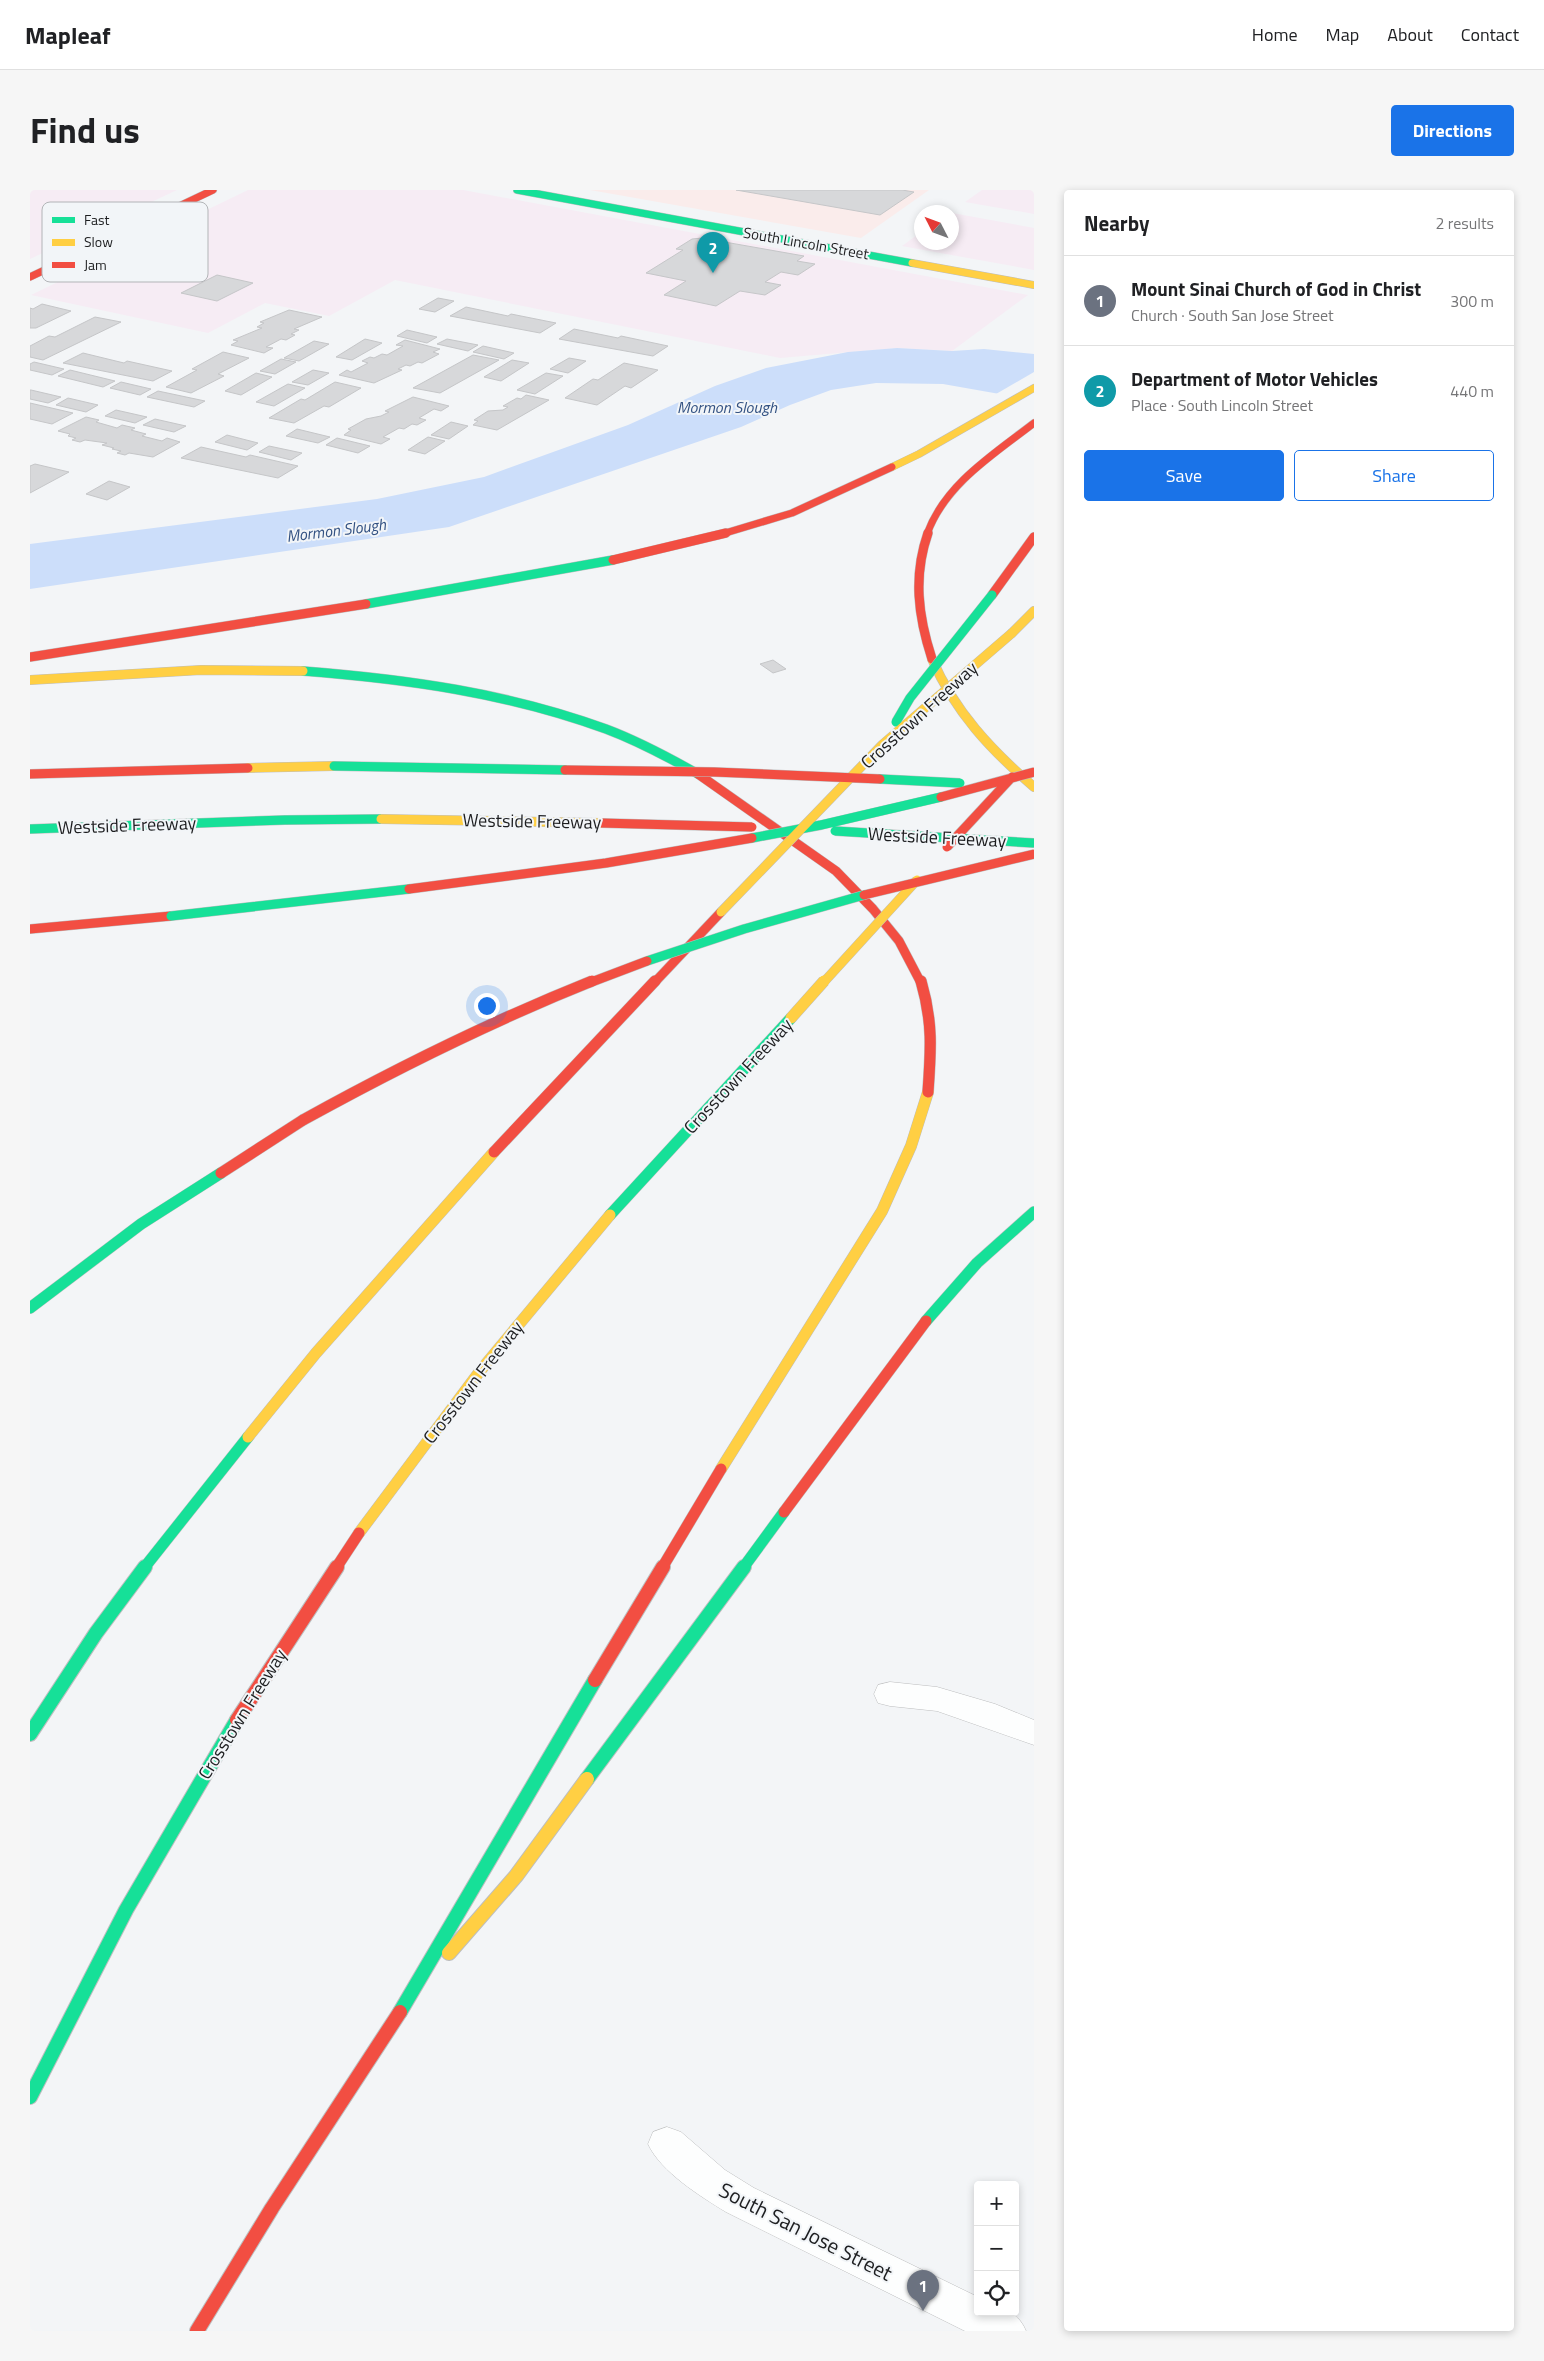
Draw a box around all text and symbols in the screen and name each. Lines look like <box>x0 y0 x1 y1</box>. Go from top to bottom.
text: Mapleaf <box>25 17 110 53</box>
text: Home <box>1252 21 1298 48</box>
text: Map <box>1326 21 1359 48</box>
text: About <box>1387 21 1433 48</box>
text: Contact <box>1461 21 1519 48</box>
text: Find us <box>30 103 140 157</box>
button: Directions <box>1391 105 1514 156</box>
legend <box>42 202 208 282</box>
north arrow <box>914 205 959 250</box>
text: Nearby <box>1084 207 1149 239</box>
text: Fast <box>84 209 109 230</box>
text: 2 results <box>1435 211 1494 235</box>
street label: South Lincoln Street <box>741 221 871 265</box>
text: Slow <box>84 231 113 252</box>
pin: 2 <box>697 232 729 273</box>
text: Jam <box>84 254 107 275</box>
text: Mount Sinai Church of God in Christ <box>1131 274 1421 303</box>
text: 1 <box>1096 289 1104 313</box>
text: 300 m <box>1450 289 1494 313</box>
text: Church · South San Jose Street <box>1131 303 1334 327</box>
text: Department of Motor Vehicles <box>1131 364 1378 393</box>
text: 2 <box>1096 379 1104 403</box>
text: 440 m <box>1450 379 1494 403</box>
text: Place · South Lincoln Street <box>1131 393 1313 417</box>
water label: Mormon Slough <box>677 395 778 419</box>
button: Save <box>1084 450 1284 501</box>
button: Share <box>1294 450 1494 501</box>
water label: Mormon Slough <box>285 512 388 548</box>
street label: Crosstown Freeway <box>854 655 984 775</box>
street label: Westside Freeway <box>462 806 602 836</box>
street label: Westside Freeway <box>57 809 197 841</box>
street label: Westside Freeway <box>867 820 1007 854</box>
your location <box>474 993 500 1019</box>
street label: Crosstown Freeway <box>677 1012 799 1140</box>
street label: Crosstown Freeway <box>416 1315 530 1449</box>
street label: Crosstown Freeway <box>191 1643 293 1785</box>
street label: South San Jose Street <box>714 2173 899 2289</box>
map controls <box>974 2181 1019 2316</box>
button: + <box>974 2181 1019 2226</box>
button: − <box>974 2226 1019 2271</box>
pin: 1 <box>907 2270 939 2311</box>
button: locate <box>974 2271 1019 2316</box>

